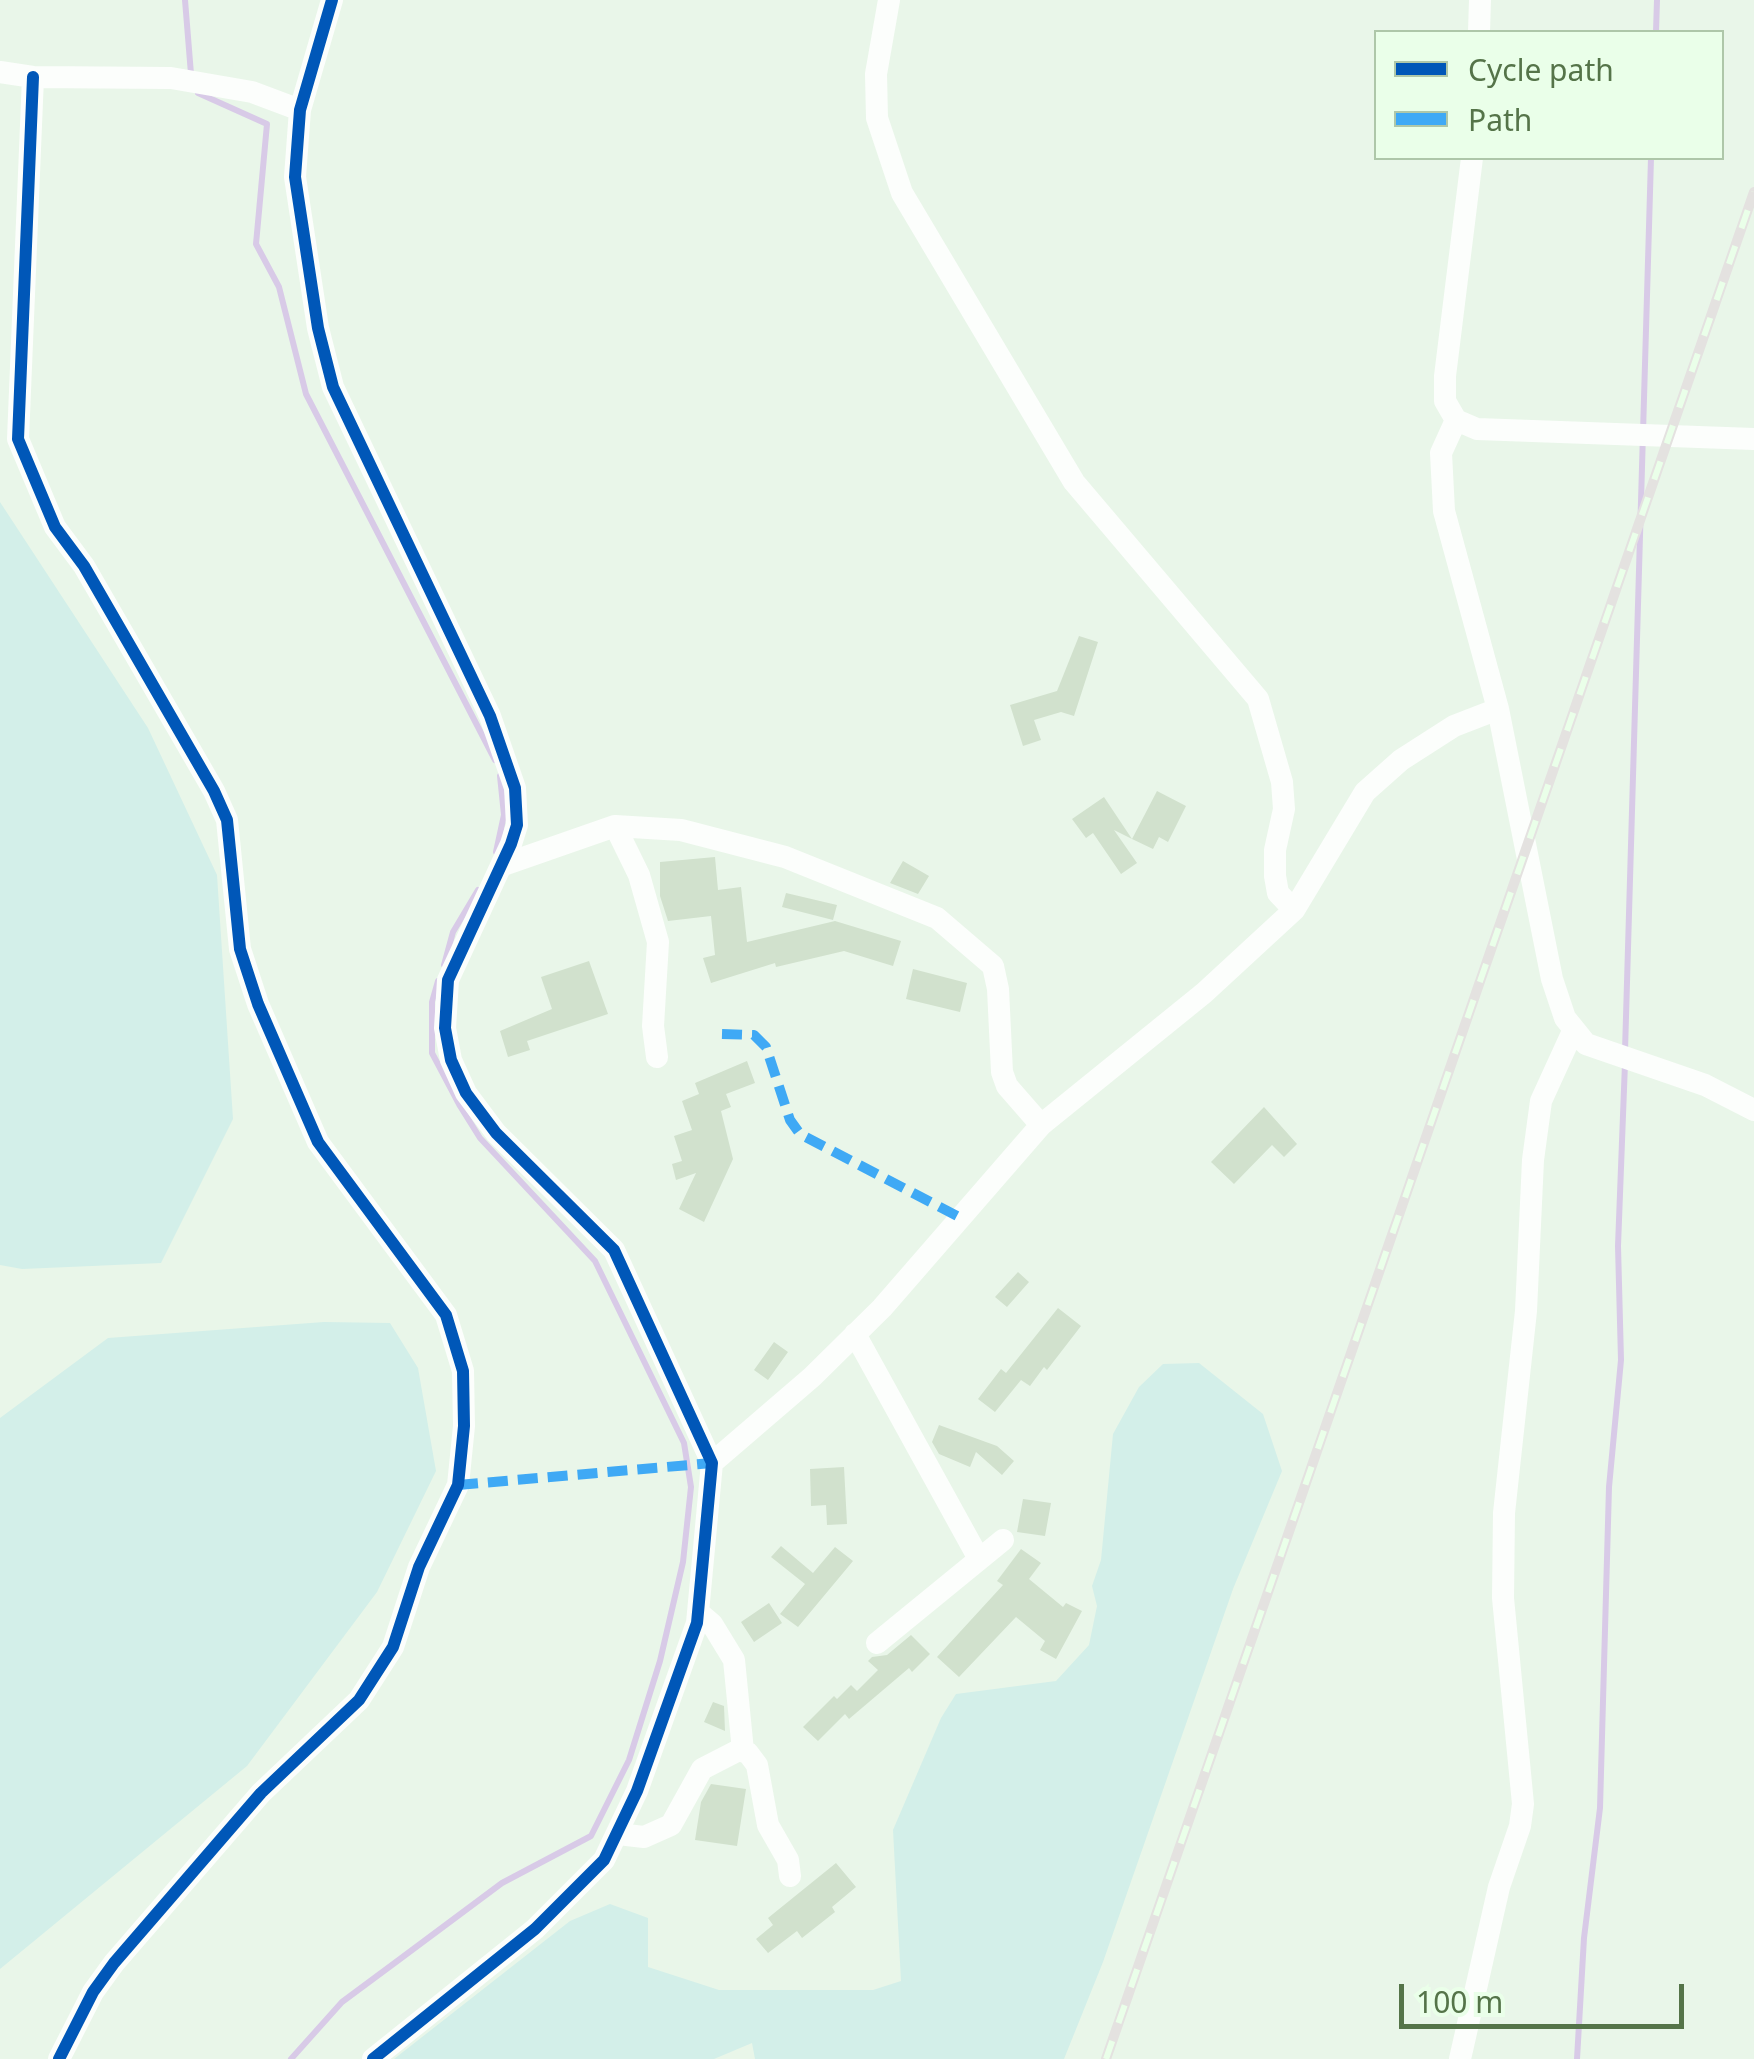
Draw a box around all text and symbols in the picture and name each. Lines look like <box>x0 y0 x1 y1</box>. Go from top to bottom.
legend <box>1374 30 1724 160</box>
text: Cycle path <box>1468 49 1614 90</box>
text: Path <box>1468 99 1532 140</box>
scale bar <box>1404 1964 1689 2026</box>
text: 100 m <box>1416 1981 1503 2022</box>

